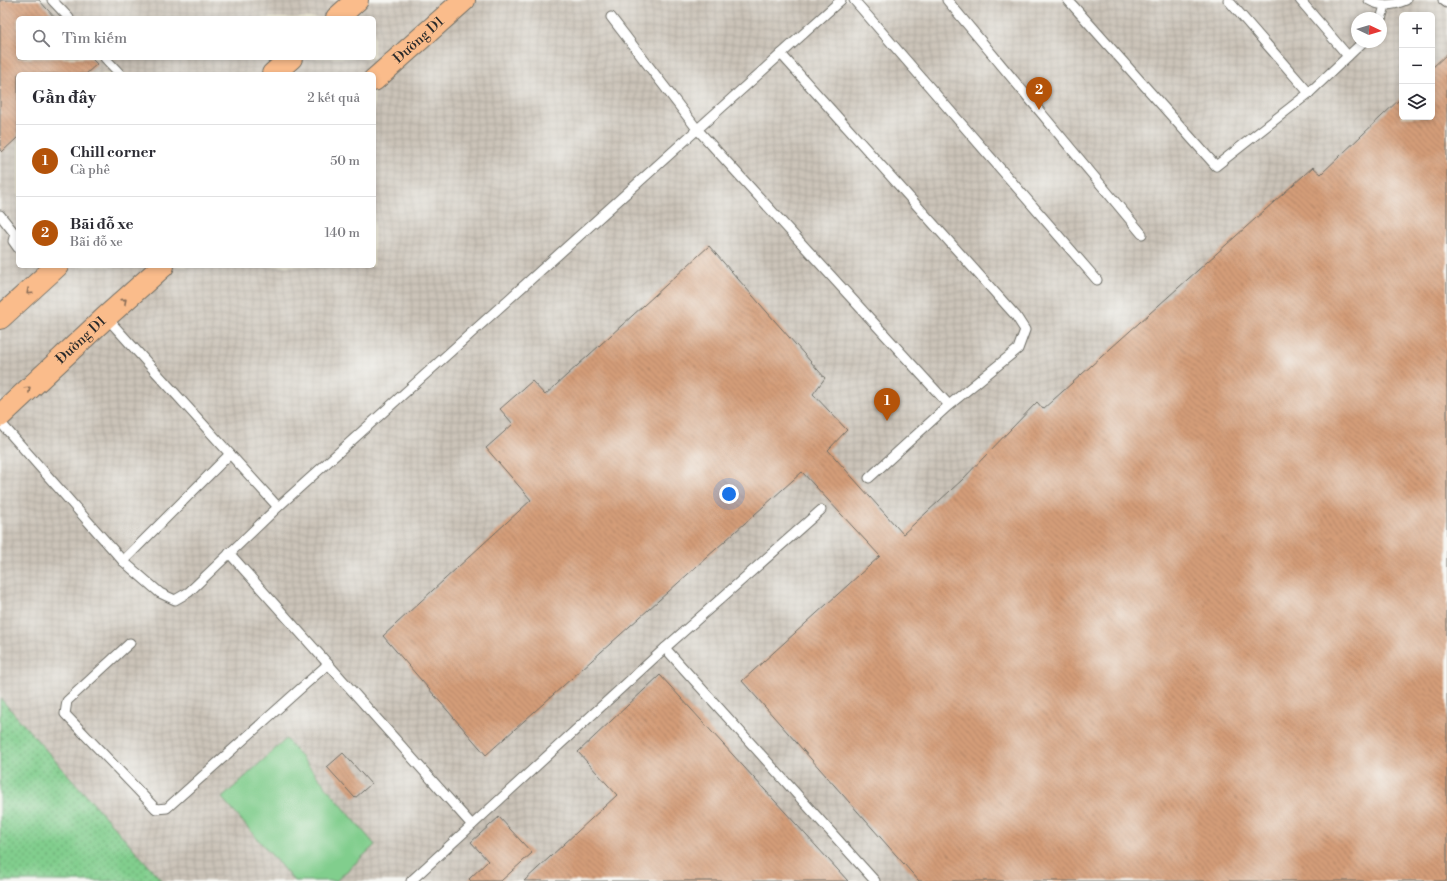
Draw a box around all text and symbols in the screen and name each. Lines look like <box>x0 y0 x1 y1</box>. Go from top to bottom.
north arrow <box>1351 12 1387 48</box>
map controls <box>1399 12 1435 120</box>
button: + <box>1399 12 1435 48</box>
street label: Đường D1 <box>390 13 448 68</box>
search box <box>16 16 376 60</box>
icon: search <box>30 27 52 49</box>
text: Tìm kiếm <box>62 29 127 48</box>
button: − <box>1399 48 1435 84</box>
pin: 2 <box>1026 77 1052 110</box>
button: layers <box>1399 84 1435 120</box>
text: Gần đây <box>32 87 96 109</box>
text: 2 kết quả <box>307 90 360 106</box>
text: Chill corner <box>70 143 156 162</box>
text: 1 <box>42 153 48 169</box>
text: 50 m <box>330 153 360 169</box>
text: Cà phê <box>70 162 110 178</box>
text: Bãi đỗ xe <box>70 215 134 234</box>
text: 2 <box>41 225 49 241</box>
text: 140 m <box>324 225 360 241</box>
text: Bãi đỗ xe <box>70 234 123 250</box>
one-way arrow <box>26 288 34 295</box>
one-way arrow <box>119 298 127 306</box>
street label: Đường D1 <box>52 312 110 368</box>
one-way arrow <box>24 387 31 394</box>
pin: 1 <box>874 388 900 421</box>
your location <box>719 484 739 504</box>

